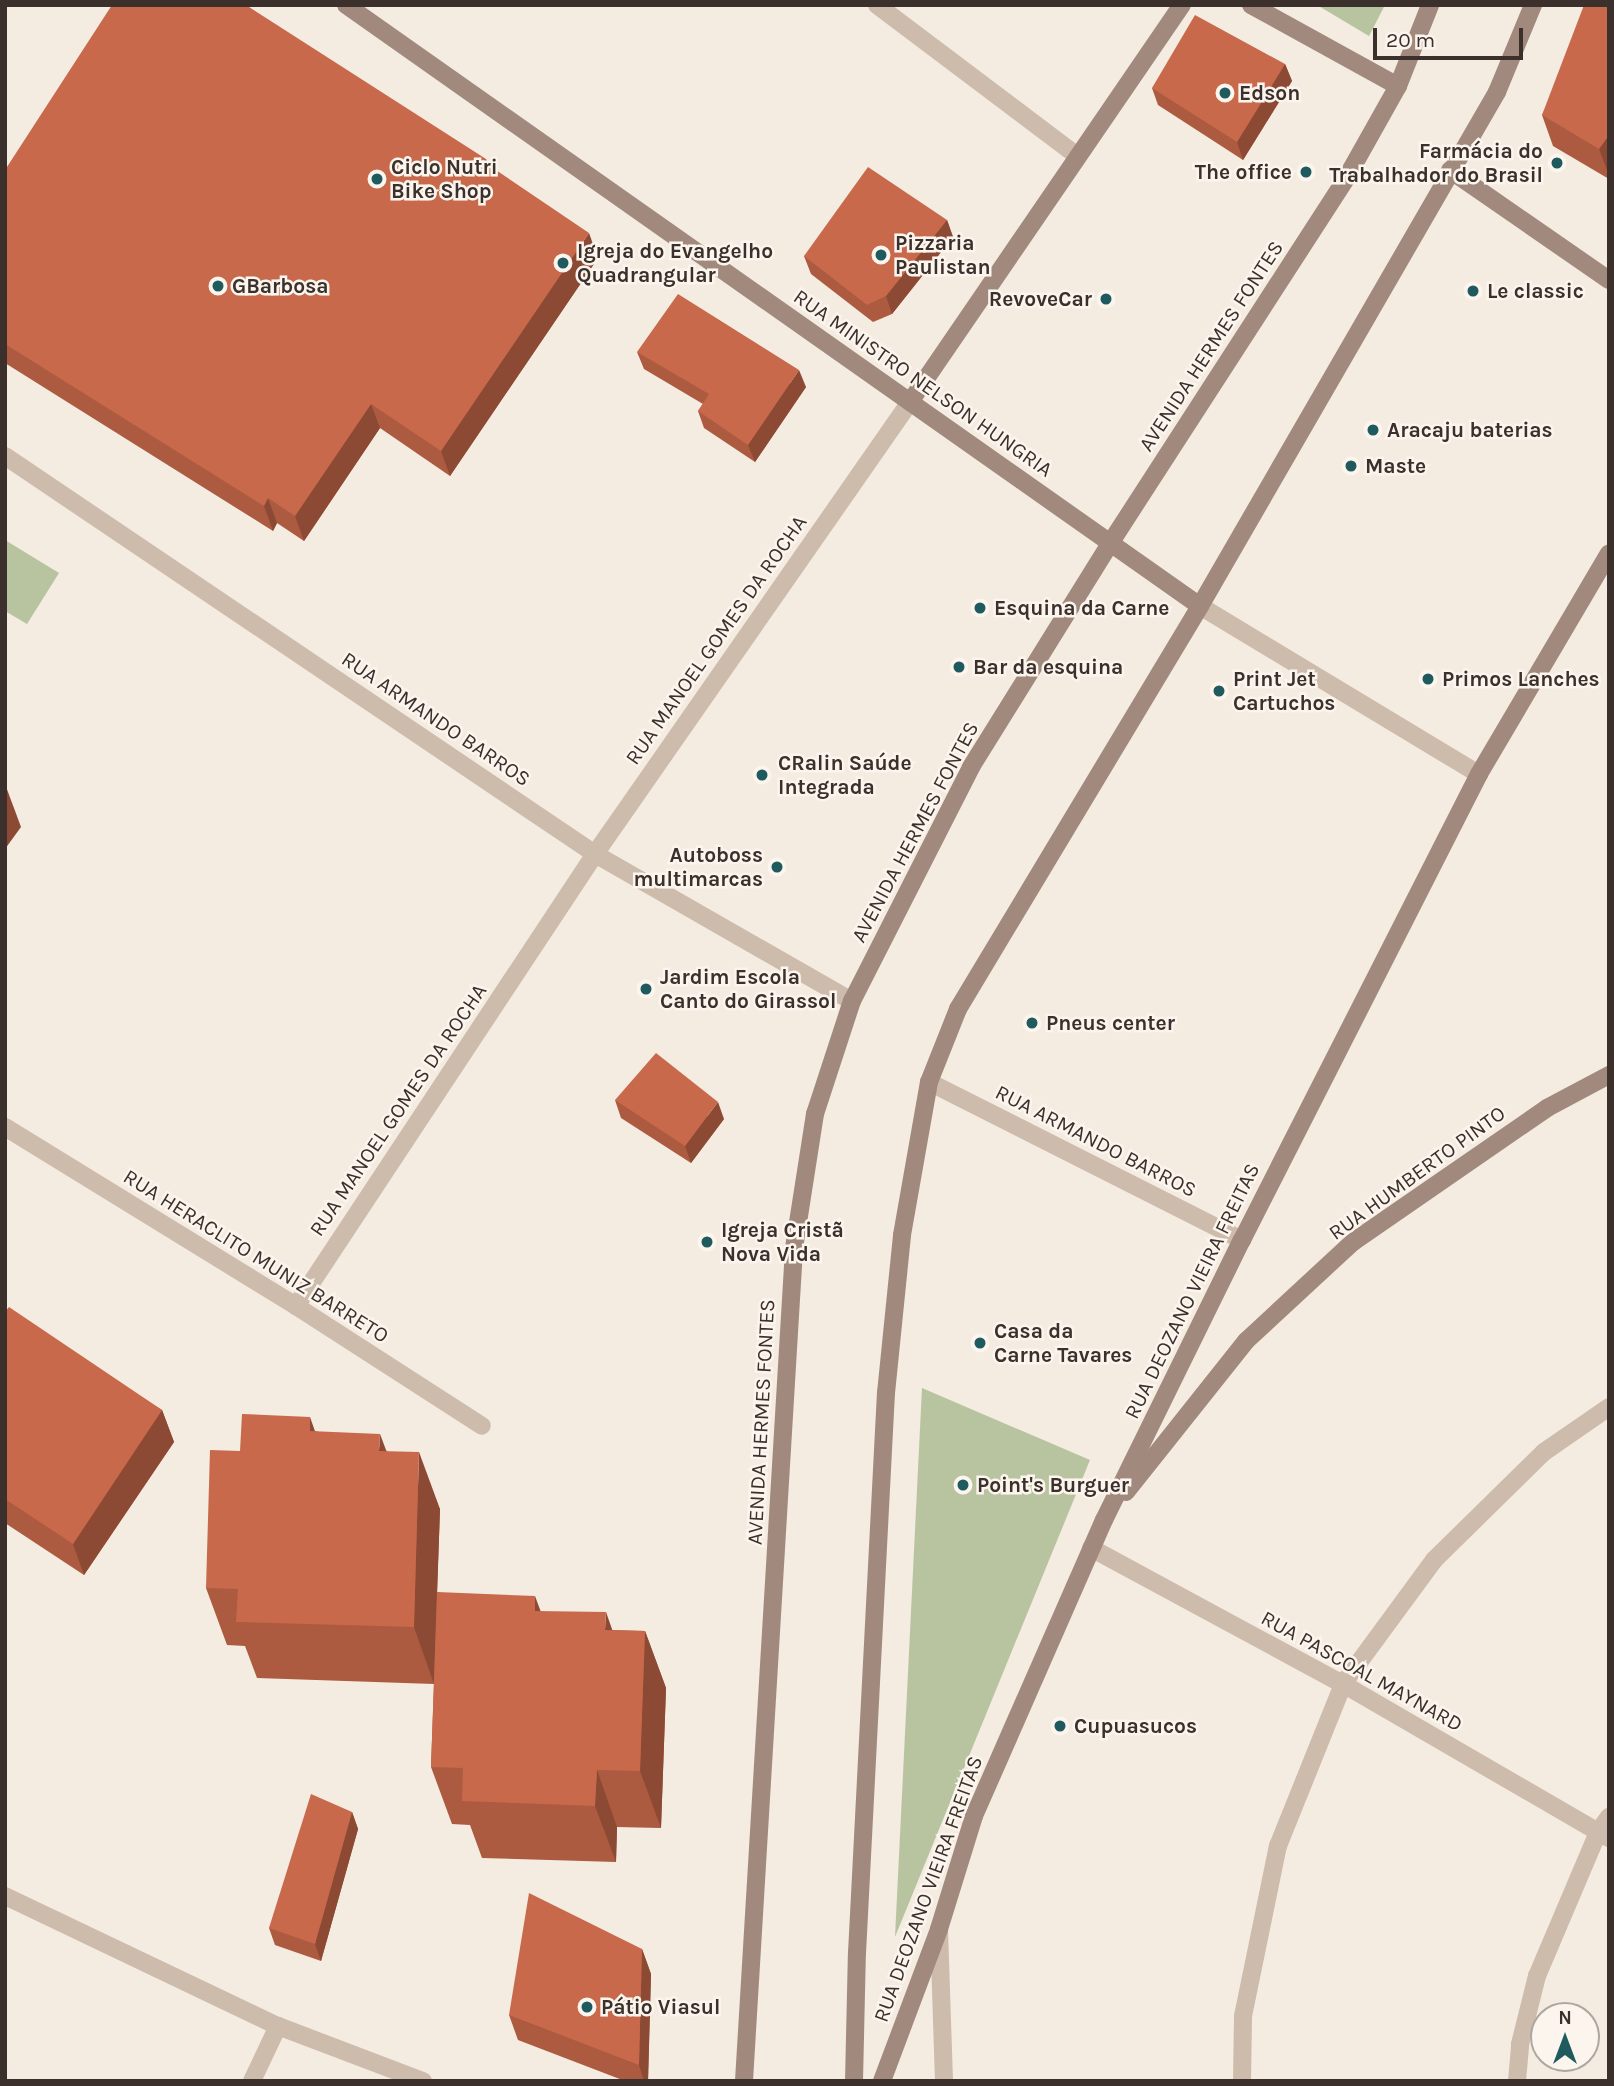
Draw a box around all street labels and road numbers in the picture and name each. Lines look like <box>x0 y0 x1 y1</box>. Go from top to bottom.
street label: AVENIDA HERMES FONTES <box>1133 236 1289 456</box>
street label: RUA MINISTRO NELSON HUNGRIA <box>789 284 1057 482</box>
street label: RUA MANOEL GOMES DA ROCHA <box>620 510 812 770</box>
street label: RUA ARMANDO BARROS <box>337 646 535 792</box>
street label: AVENIDA HERMES FONTES <box>846 717 984 947</box>
street label: RUA MANOEL GOMES DA ROCHA <box>304 979 492 1241</box>
street label: RUA ARMANDO BARROS <box>991 1079 1201 1203</box>
street label: RUA HUMBERTO PINTO <box>1324 1101 1510 1245</box>
street label: RUA DEOZANO VIEIRA FREITAS <box>1119 1159 1265 1423</box>
street label: RUA HERACLITO MUNIZ BARRETO <box>119 1164 393 1348</box>
street label: AVENIDA HERMES FONTES <box>742 1298 780 1546</box>
street label: RUA PASCOAL MAYNARD <box>1257 1605 1467 1737</box>
street label: RUA DEOZANO VIEIRA FREITAS <box>868 1752 988 2026</box>

